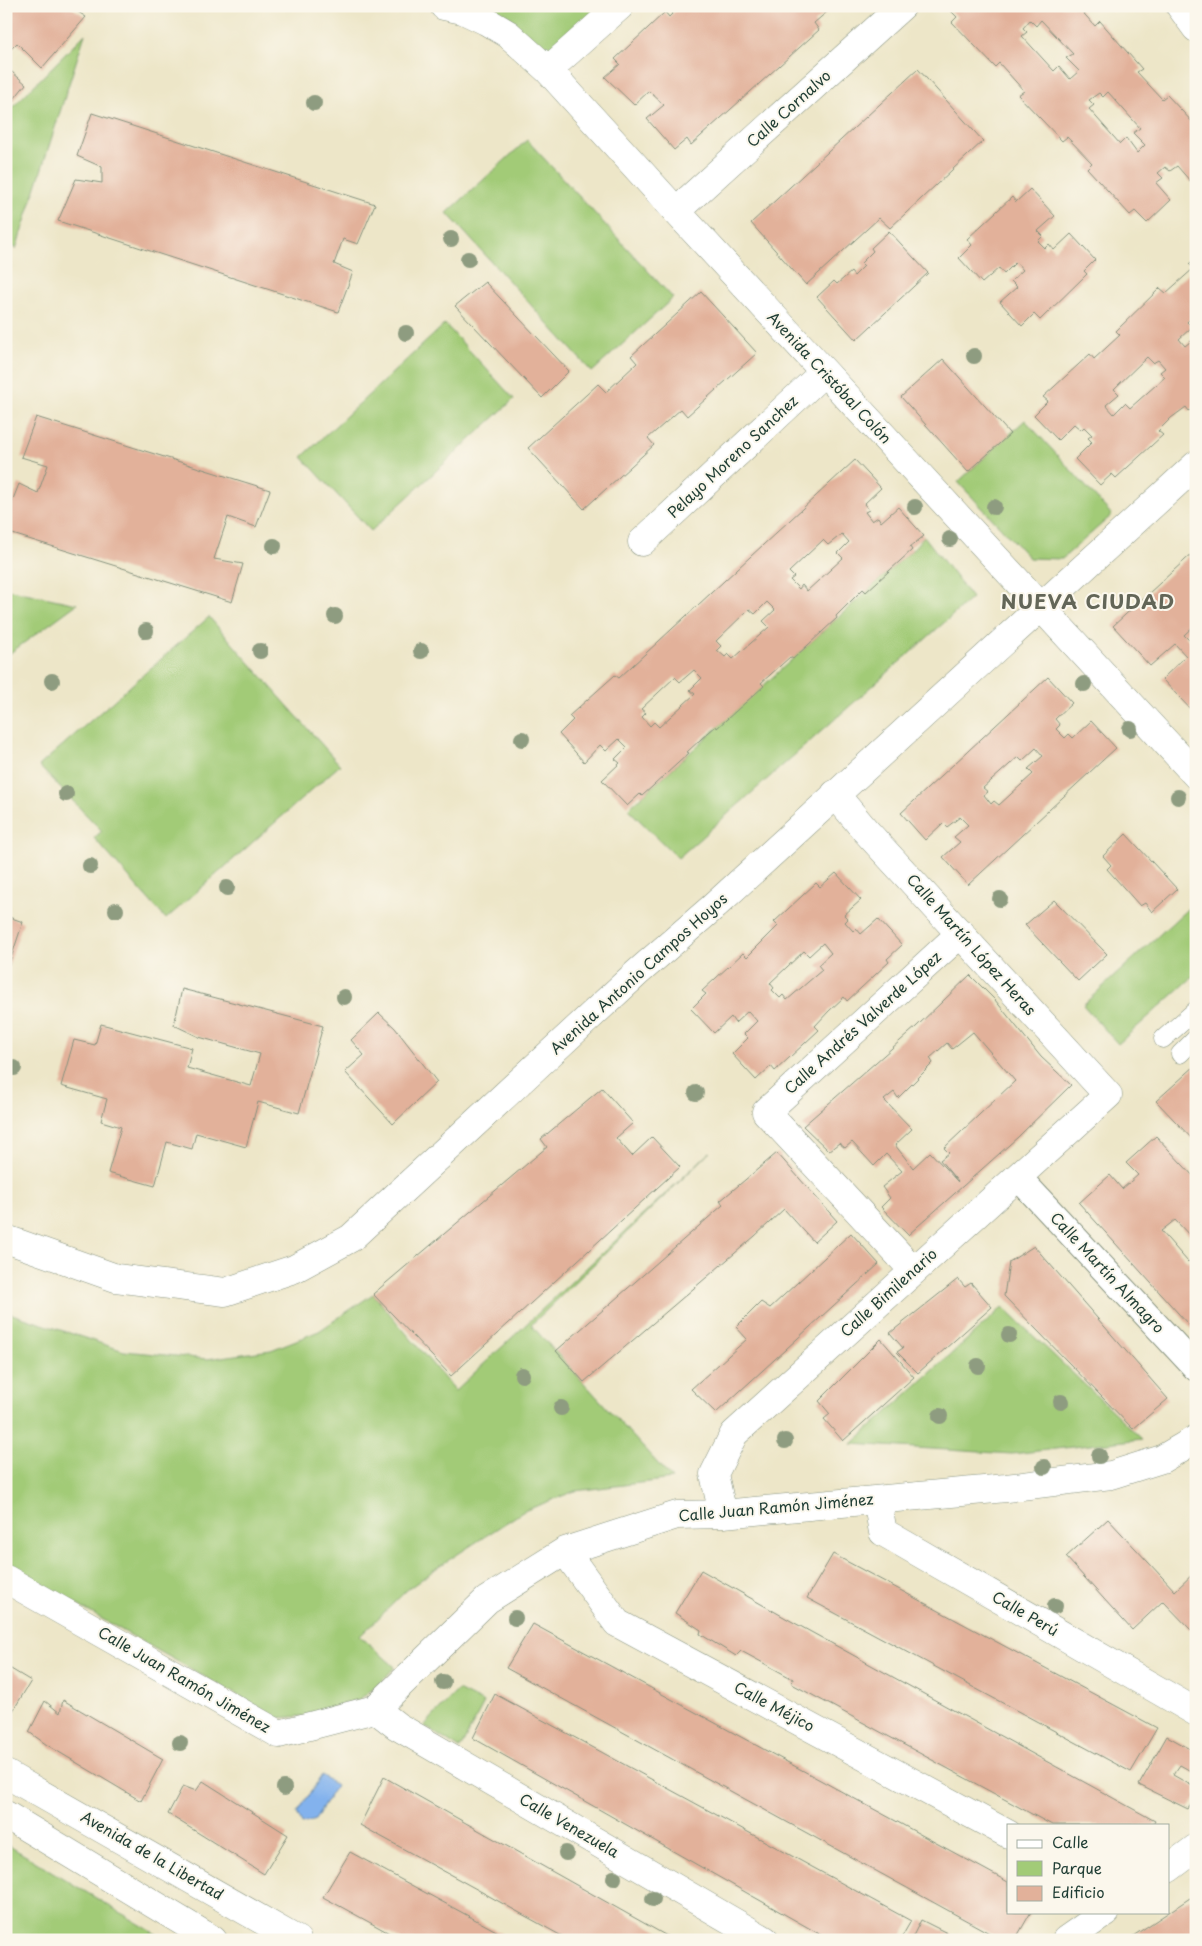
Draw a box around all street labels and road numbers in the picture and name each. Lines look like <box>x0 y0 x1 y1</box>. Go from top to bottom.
street label: Calle Cornalvo <box>741 64 835 152</box>
street label: Avenida Cristóbal Colón <box>763 306 898 448</box>
street label: Pelayo Moreno Sanchez <box>661 389 802 523</box>
street label: Calle Martín López Heras <box>902 868 1042 1020</box>
street label: Avenida Antonio Campos Hoyos <box>544 887 732 1059</box>
street label: Calle Andrés Valverde López <box>778 945 946 1099</box>
street label: Calle Martín Almagro <box>1046 1206 1171 1338</box>
street label: Calle Bimilenario <box>834 1242 942 1342</box>
street label: Calle Juan Ramón Jiménez <box>678 1487 874 1526</box>
street label: Calle Perú <box>988 1584 1063 1641</box>
street label: Calle Juan Ramón Jiménez <box>94 1620 275 1738</box>
street label: Calle Méjico <box>730 1675 819 1737</box>
street label: Calle Venezuela <box>516 1787 625 1863</box>
street label: Avenida de la Libertad <box>77 1804 228 1905</box>

